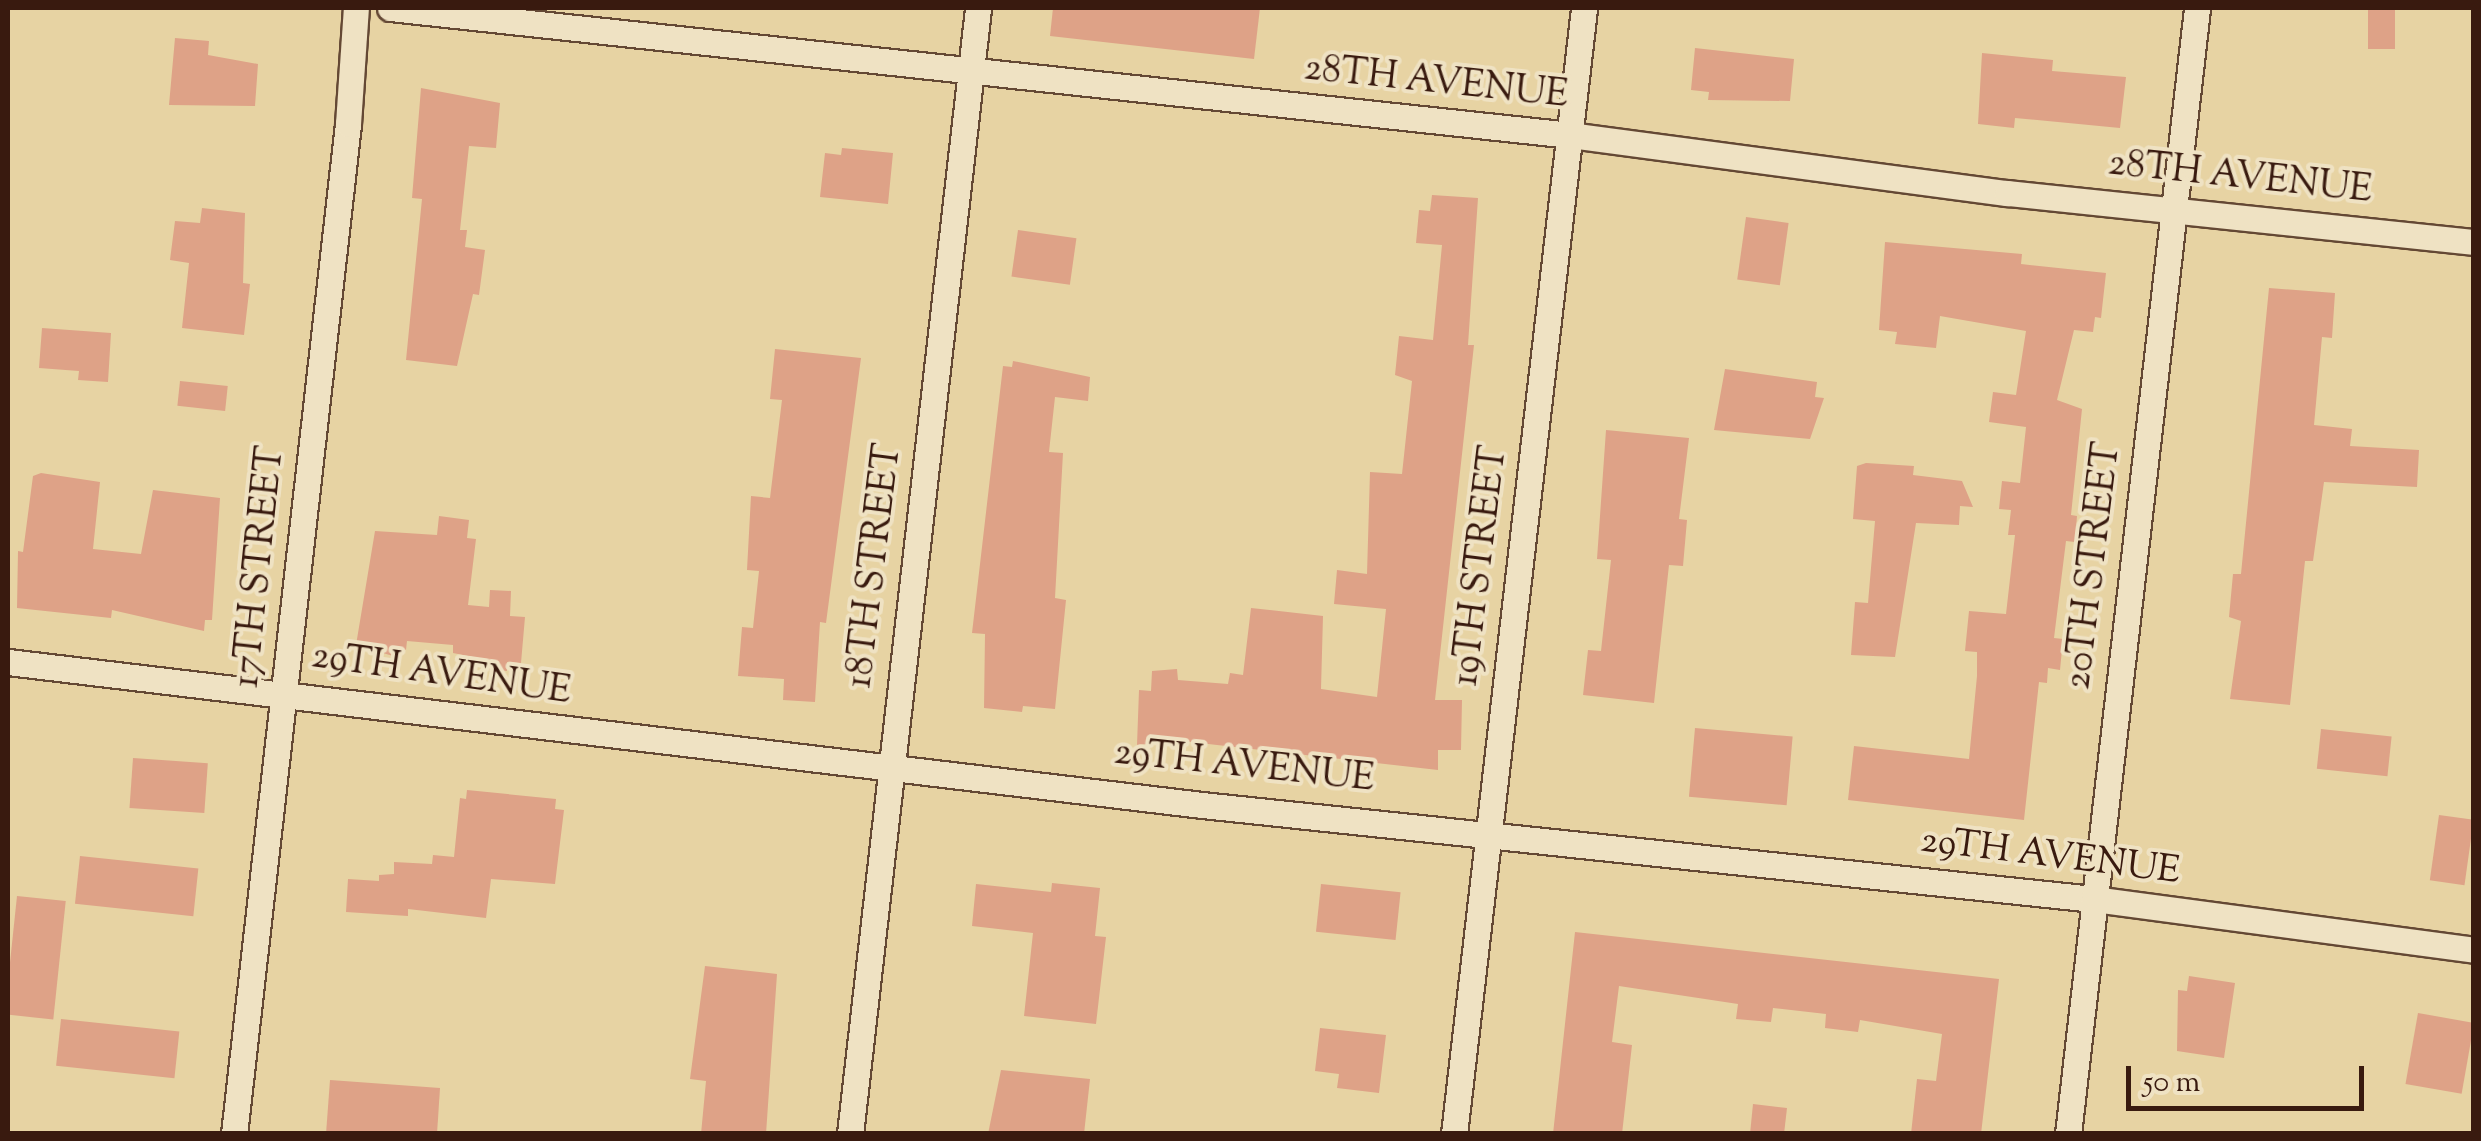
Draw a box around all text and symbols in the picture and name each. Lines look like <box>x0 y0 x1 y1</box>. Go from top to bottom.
street label: 28TH AVENUE <box>1302 47 1570 121</box>
street label: 28TH AVENUE <box>2106 142 2374 216</box>
street label: 20TH STREET <box>2057 440 2133 692</box>
street label: 18TH STREET <box>838 441 914 691</box>
street label: 19TH STREET <box>1445 443 1519 689</box>
street label: 17TH STREET <box>226 444 296 690</box>
street label: 29TH AVENUE <box>309 635 573 717</box>
street label: 29TH AVENUE <box>1112 732 1376 804</box>
street label: 29TH AVENUE <box>1918 819 2182 897</box>
scale bar <box>2131 1046 2368 1108</box>
text: 50 m <box>2143 1062 2200 1105</box>

